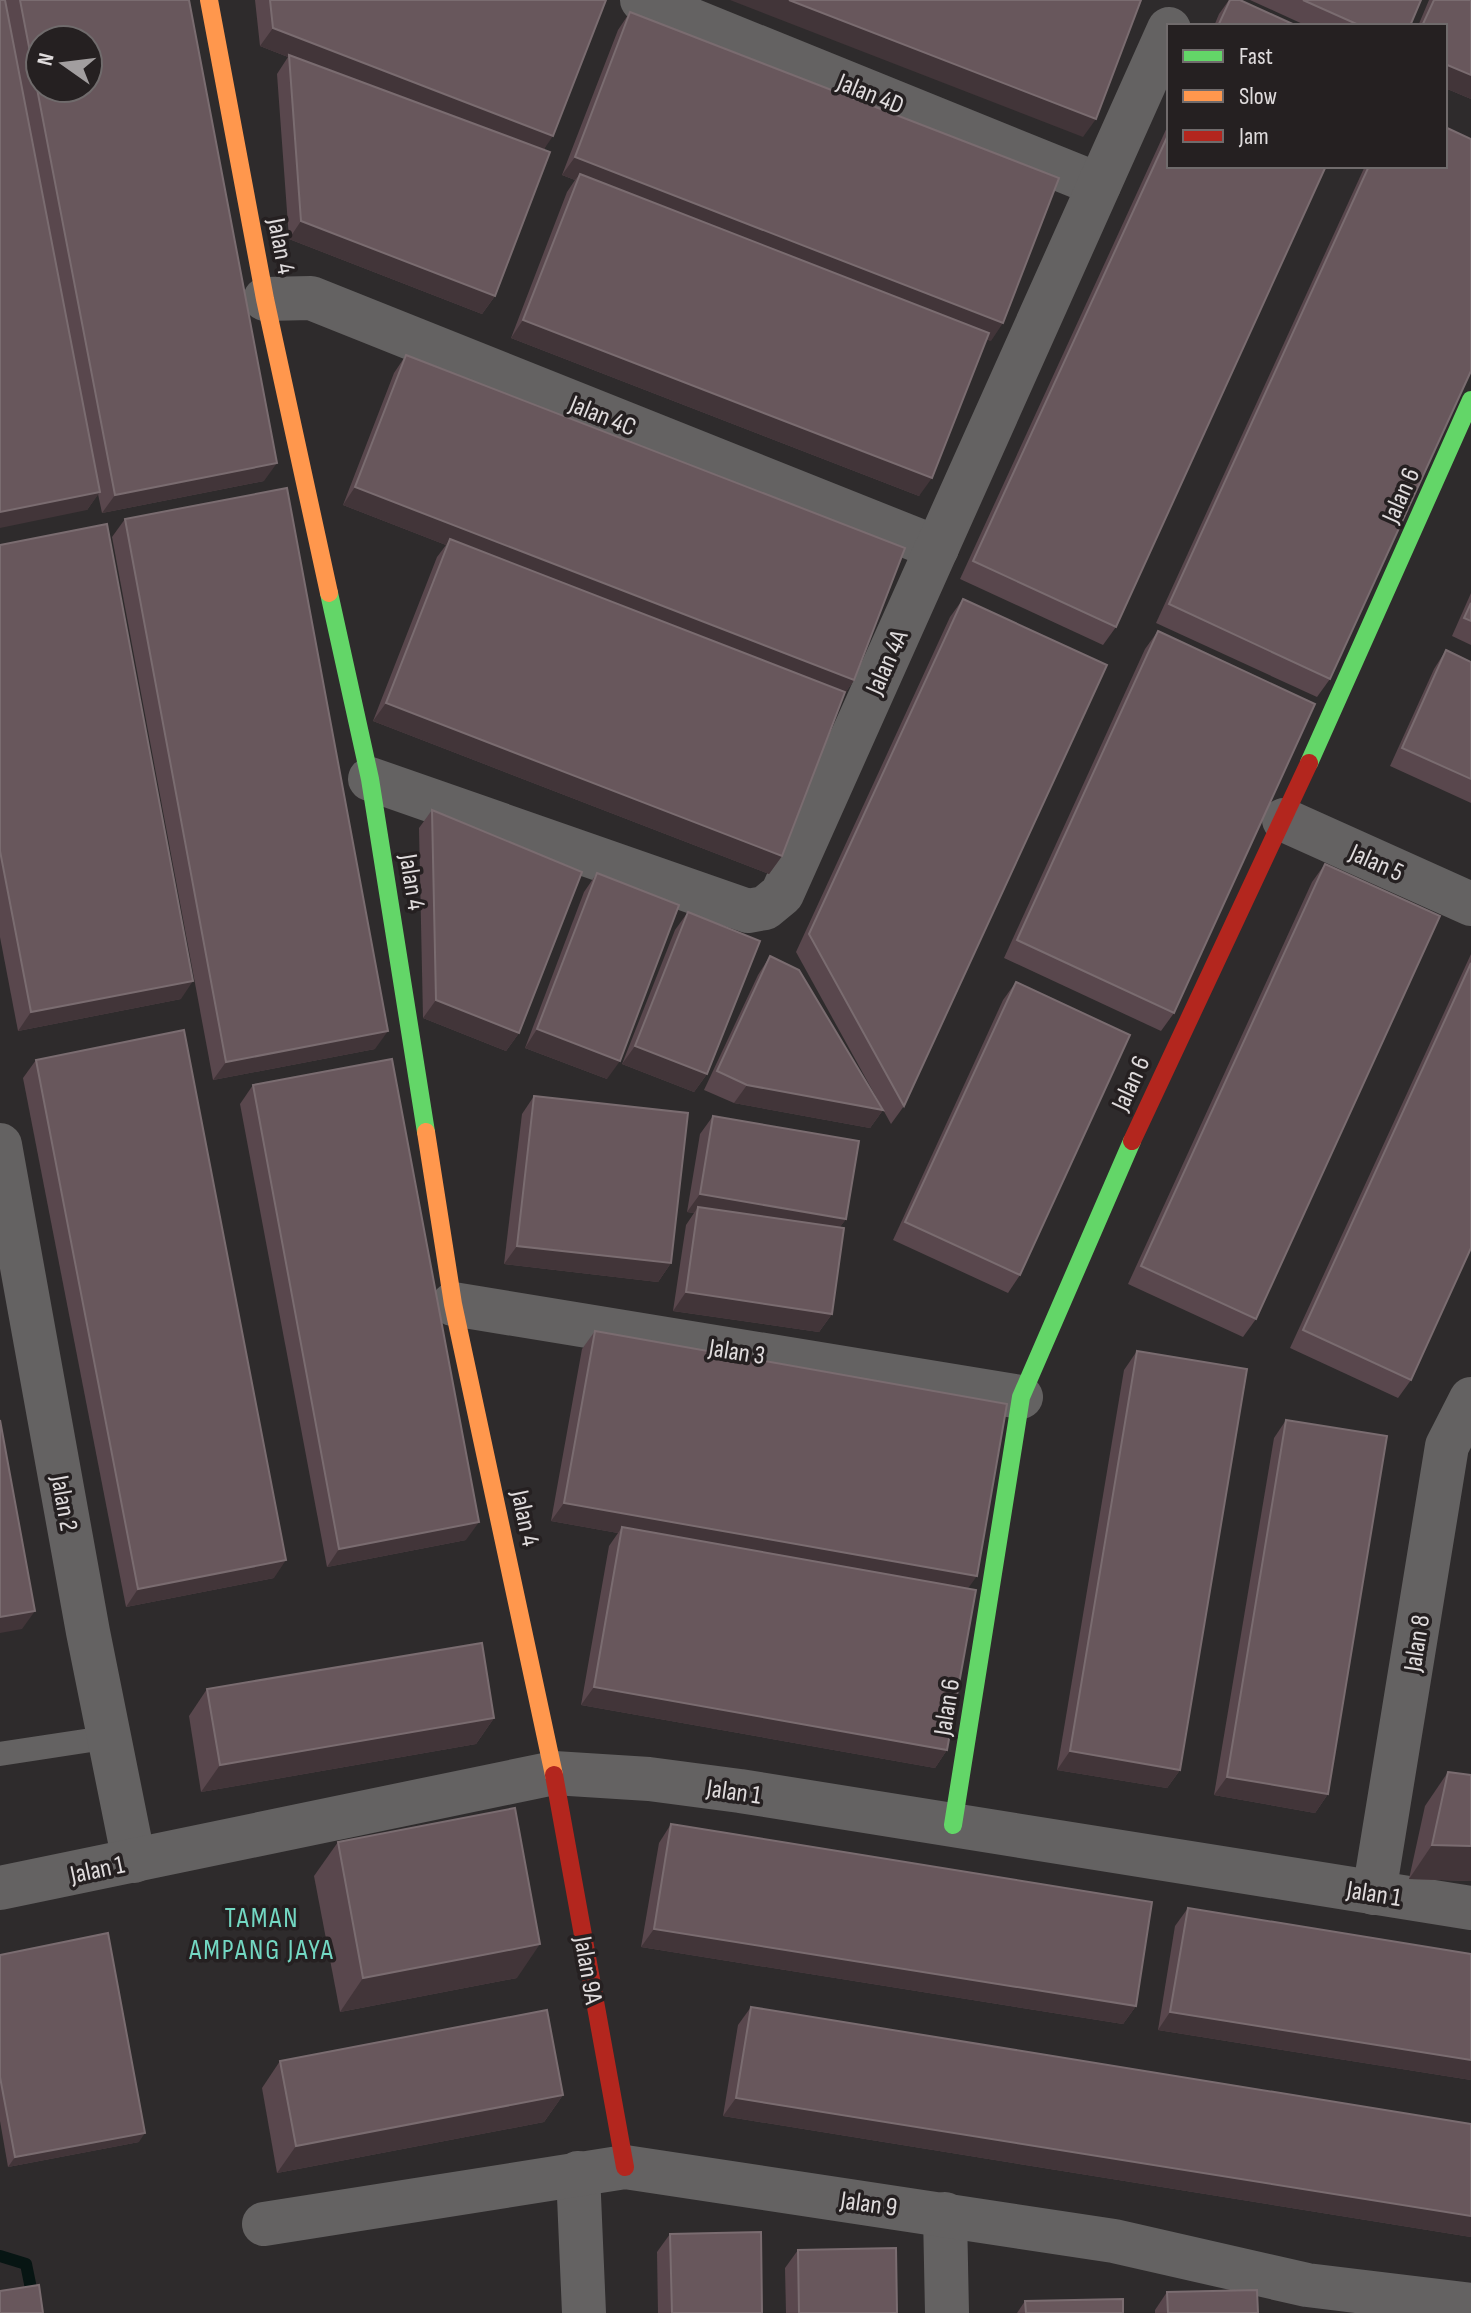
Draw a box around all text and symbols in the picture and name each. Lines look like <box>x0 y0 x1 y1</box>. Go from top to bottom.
north arrow <box>24 24 104 104</box>
legend <box>1167 24 1447 168</box>
text: Fast <box>1239 42 1273 71</box>
text: N <box>32 51 61 68</box>
street label: Jalan 4D <box>832 67 908 122</box>
text: Slow <box>1239 82 1277 111</box>
text: Jam <box>1238 122 1269 151</box>
street label: Jalan 4 <box>260 215 301 277</box>
street label: Jalan 4C <box>564 389 640 444</box>
street label: Jalan 6 <box>1375 463 1427 529</box>
street label: Jalan 4A <box>859 625 916 701</box>
street label: Jalan 5 <box>1344 837 1408 889</box>
street label: Jalan 4 <box>392 851 431 913</box>
street label: Jalan 6 <box>1105 1051 1157 1117</box>
street label: Jalan 3 <box>706 1333 767 1372</box>
street label: Jalan 2 <box>43 1472 84 1534</box>
street label: Jalan 4 <box>503 1487 546 1549</box>
street label: Jalan 8 <box>1398 1613 1437 1675</box>
street label: Jalan 6 <box>928 1677 967 1739</box>
street label: Jalan 1 <box>704 1773 763 1812</box>
street label: Jalan 1 <box>66 1850 127 1892</box>
street label: Jalan 1 <box>1343 1875 1403 1914</box>
district label: TAMAN AMPANG JAYA <box>188 1902 335 1967</box>
street label: Jalan 9A <box>566 1933 609 2007</box>
street label: Jalan 9 <box>837 2185 899 2224</box>

